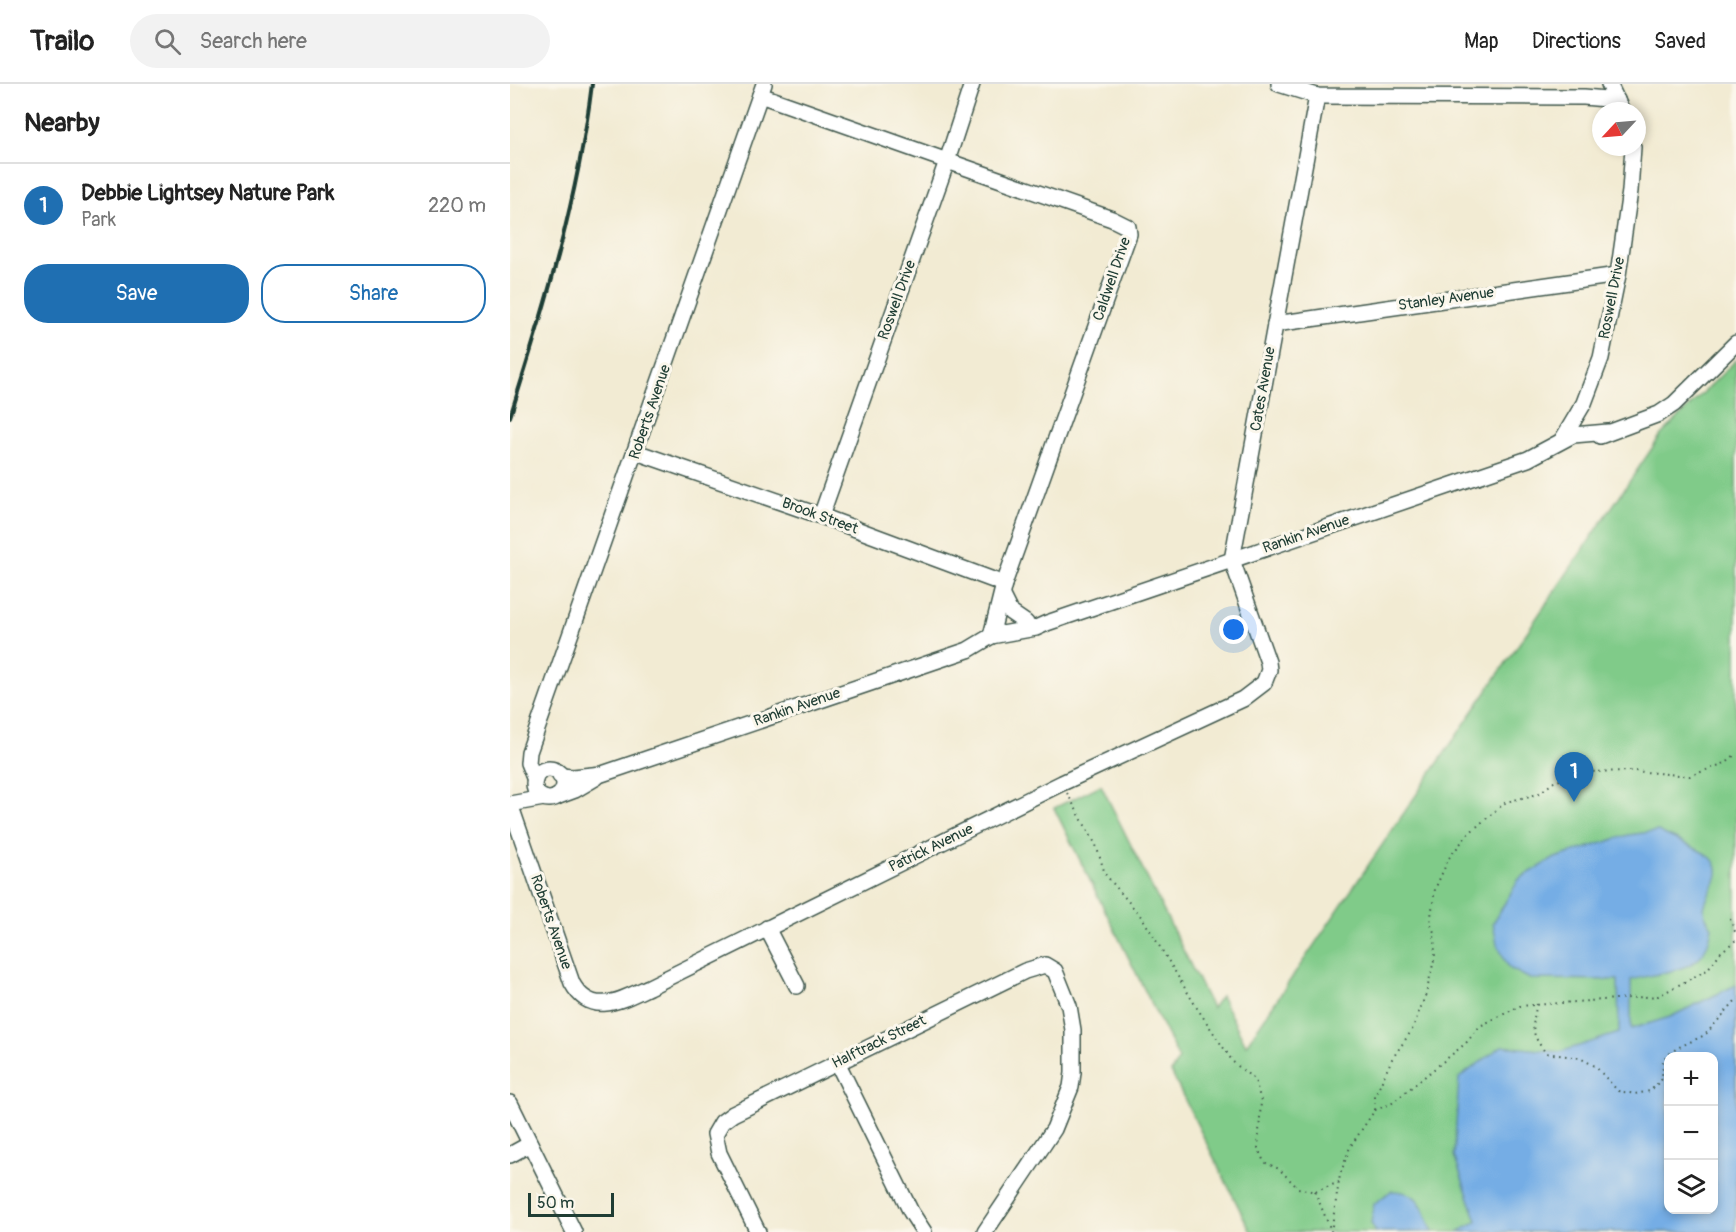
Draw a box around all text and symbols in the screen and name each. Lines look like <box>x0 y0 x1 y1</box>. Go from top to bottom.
search box <box>130 14 550 68</box>
text: Trailo <box>30 24 94 59</box>
icon: search <box>151 25 184 58</box>
text: Search here <box>199 27 307 55</box>
text: Map <box>1464 28 1499 55</box>
text: Directions <box>1532 28 1621 55</box>
text: Saved <box>1654 28 1706 55</box>
north arrow <box>1592 102 1646 156</box>
text: Nearby <box>24 107 100 139</box>
text: Debbie Lightsey Nature Park <box>81 179 334 207</box>
text: 1 <box>40 193 47 218</box>
text: 220 m <box>428 193 486 218</box>
text: Park <box>81 207 116 232</box>
street label: Caldwell Drive <box>1089 234 1135 323</box>
street label: Roswell Drive <box>1595 255 1629 341</box>
street label: Roswell Drive <box>874 257 920 342</box>
button: Save <box>24 264 249 323</box>
button: Share <box>261 264 486 323</box>
street label: Stanley Avenue <box>1397 283 1496 315</box>
street label: Cates Avenue <box>1246 345 1280 433</box>
street label: Roberts Avenue <box>625 362 675 462</box>
street label: Brook Street <box>779 493 862 539</box>
street label: Rankin Avenue <box>1260 510 1352 558</box>
your location <box>1219 615 1248 644</box>
street label: Rankin Avenue <box>751 683 843 731</box>
pin: 1 <box>1554 752 1594 802</box>
street label: Patrick Avenue <box>886 819 977 877</box>
street label: Roberts Avenue <box>526 872 576 972</box>
street label: Halftrack Street <box>829 1011 930 1073</box>
map controls <box>1664 1052 1718 1214</box>
button: + <box>1664 1052 1718 1106</box>
button: − <box>1664 1106 1718 1160</box>
button: layers <box>1664 1160 1718 1214</box>
scale bar <box>528 1190 614 1218</box>
text: 50 m <box>537 1193 574 1213</box>

